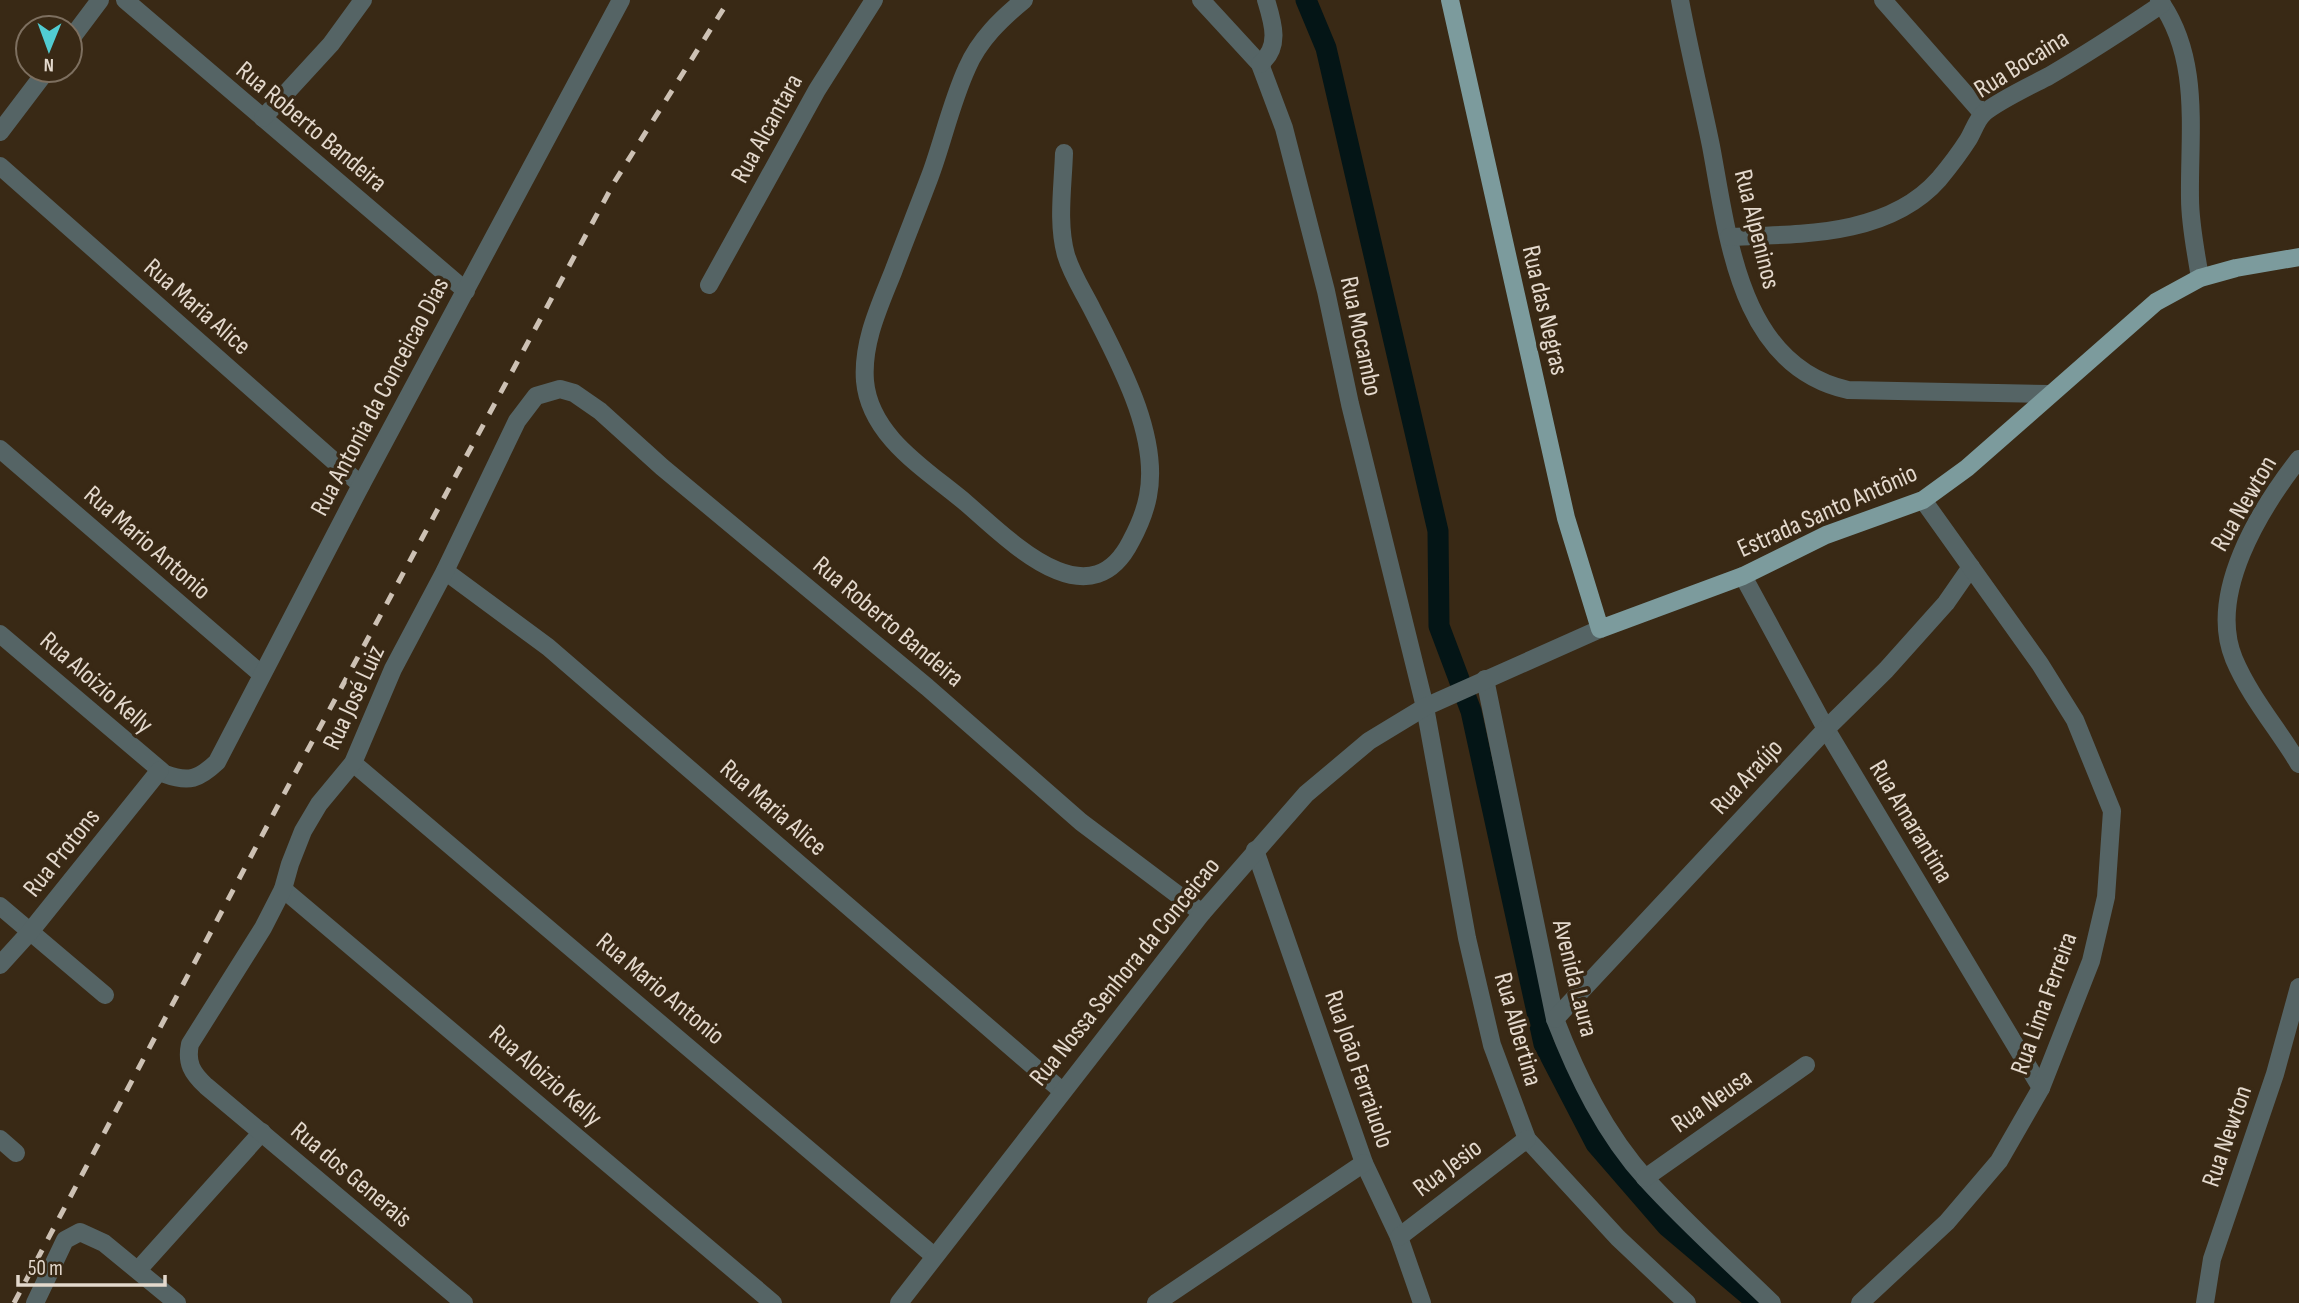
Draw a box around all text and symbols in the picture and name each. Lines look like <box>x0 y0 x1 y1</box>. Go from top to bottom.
north arrow <box>14 14 84 84</box>
street label: Rua Bocaina <box>1969 23 2075 105</box>
text: N <box>43 53 54 76</box>
street label: Rua Roberto Bandeira <box>229 55 393 199</box>
street label: Rua Alcantara <box>725 69 810 189</box>
street label: Rua Alpeninos <box>1727 167 1786 292</box>
street label: Rua das Negras <box>1515 243 1574 378</box>
street label: Rua Maria Alice <box>137 252 257 362</box>
street label: Rua Antonia da Conceicao Dias <box>304 272 456 521</box>
street label: Rua Mocambo <box>1333 274 1388 399</box>
street label: Rua Newton <box>2205 451 2284 557</box>
street label: Estrada Santo Antônio <box>1733 458 1922 565</box>
street label: Rua Mario Antonio <box>77 480 217 607</box>
street label: Rua Roberto Bandeira <box>806 550 970 694</box>
street label: Rua Aloizio Kelly <box>33 626 159 741</box>
street label: Rua José Luiz <box>317 640 392 755</box>
street label: Rua Araújo <box>1704 733 1790 821</box>
street label: Rua Maria Alice <box>713 753 833 863</box>
street label: Rua Amarantina <box>1862 755 1959 889</box>
street label: Rua Protons <box>17 802 107 903</box>
street label: Rua Nossa Senhora da Conceicao <box>1023 851 1227 1092</box>
street label: Avenida Laura <box>1545 916 1604 1040</box>
street label: Rua Mario Antonio <box>590 927 730 1052</box>
street label: Rua Lima Ferreira <box>2004 928 2084 1079</box>
street label: Rua Albertina <box>1487 969 1548 1090</box>
street label: Rua João Ferraiuolo <box>1317 987 1400 1152</box>
street label: Rua Aloizio Kelly <box>482 1019 608 1134</box>
street label: Rua Neusa <box>1666 1062 1758 1140</box>
street label: Rua Newton <box>2196 1082 2259 1191</box>
street label: Rua dos Generais <box>284 1116 418 1235</box>
street label: Rua Jesio <box>1408 1132 1488 1204</box>
scale bar <box>18 1244 164 1288</box>
text: 50 m <box>28 1256 63 1281</box>

